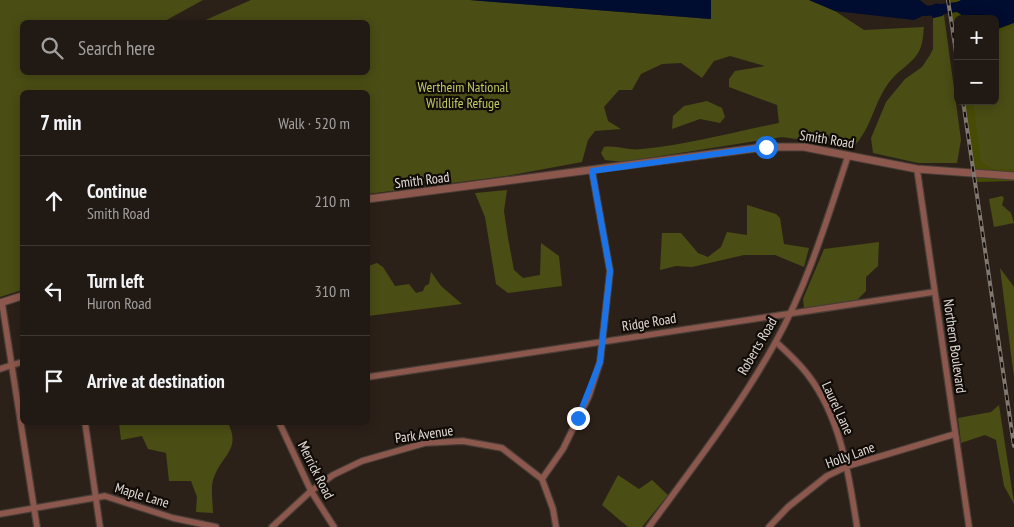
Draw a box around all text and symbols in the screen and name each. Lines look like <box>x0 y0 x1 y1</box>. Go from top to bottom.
map controls <box>954 15 999 105</box>
button: + <box>954 15 999 60</box>
search box <box>20 20 370 75</box>
icon: search <box>38 34 66 62</box>
text: Search here <box>78 36 155 60</box>
button: − <box>954 60 999 105</box>
park label: Wertheim National Wildlife Refuge <box>418 78 509 112</box>
text: 7 min <box>40 109 82 136</box>
text: Walk · 520 m <box>278 113 350 133</box>
street label: Smith Road <box>798 126 856 152</box>
route start <box>755 136 778 159</box>
street label: Smith Road <box>394 168 450 192</box>
text: Continue <box>87 179 147 203</box>
icon: ahead <box>40 187 68 215</box>
text: 210 m <box>315 191 350 211</box>
text: Smith Road <box>87 203 150 223</box>
text: Turn left <box>87 269 144 293</box>
icon: left <box>40 277 68 305</box>
text: 310 m <box>315 281 350 301</box>
text: Huron Road <box>87 293 152 313</box>
street label: Northern Boulevard <box>939 298 971 394</box>
street label: Ridge Road <box>621 309 677 335</box>
street label: Roberts Road <box>733 314 781 378</box>
icon: arrive <box>40 367 68 395</box>
text: Arrive at destination <box>87 369 225 393</box>
street label: Laurel Lane <box>818 379 858 438</box>
route end <box>567 407 590 430</box>
street label: Park Avenue <box>394 421 454 447</box>
street label: Merrick Road <box>294 438 338 502</box>
street label: Holly Lane <box>823 438 877 472</box>
street label: Maple Lane <box>113 478 172 512</box>

